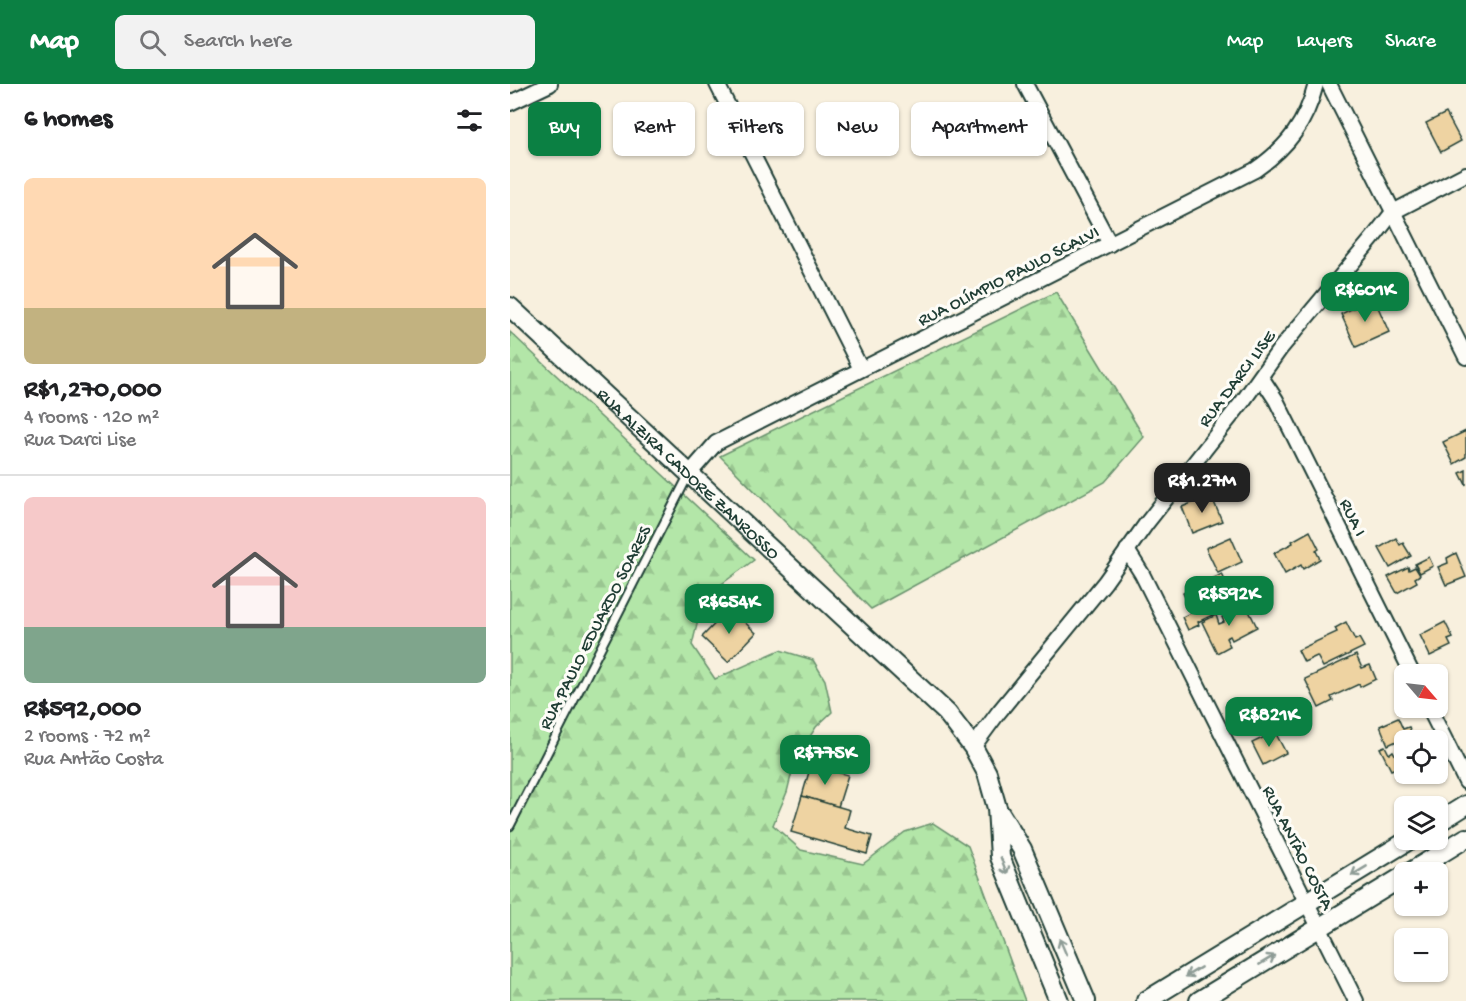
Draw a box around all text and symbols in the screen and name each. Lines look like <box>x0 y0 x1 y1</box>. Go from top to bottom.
search box <box>115 15 535 69</box>
text: Map <box>30 26 79 59</box>
icon: search <box>136 26 169 59</box>
text: Search here <box>184 29 292 55</box>
text: Map <box>1227 30 1263 55</box>
text: Layers <box>1296 30 1352 55</box>
text: Share <box>1385 30 1436 55</box>
chip: Buy <box>528 102 601 156</box>
chip: Rent <box>613 102 695 156</box>
chip: Filters <box>707 102 804 156</box>
chip: New <box>816 102 899 156</box>
chip: Apartment <box>911 102 1047 156</box>
icon: filters <box>453 104 486 137</box>
text: 6 homes <box>24 105 112 136</box>
icon: home <box>201 217 309 325</box>
street label: RUA OLÍMPIO PAULO SCALVI <box>915 222 1103 332</box>
pin: R$601K <box>1316 272 1414 323</box>
text: R$601K <box>1335 280 1395 303</box>
street label: RUA DARCI LISE <box>1195 327 1282 432</box>
text: R$1,270,000 <box>24 376 161 407</box>
street label: RUA ALZIRA CADORE ZANROSSO <box>591 385 783 565</box>
text: 4 rooms · 120 m² <box>24 407 159 430</box>
text: Rua Darci Lise <box>24 430 136 453</box>
pin: R$1.27M <box>1147 463 1257 514</box>
text: R$1.27M <box>1168 471 1236 494</box>
street label: RUA I <box>1334 496 1370 540</box>
street label: RUA PAULO EDUARDO SOARES <box>535 522 657 734</box>
icon: home <box>201 536 309 644</box>
pin: R$592K <box>1180 576 1278 627</box>
pin: R$654K <box>680 584 778 635</box>
text: R$592K <box>1199 584 1259 607</box>
text: R$654K <box>699 592 759 615</box>
north arrow <box>1394 664 1448 718</box>
map controls <box>1394 664 1448 982</box>
text: R$592,000 <box>24 695 141 726</box>
pin: R$821K <box>1220 697 1318 748</box>
text: R$821K <box>1239 705 1299 728</box>
text: 2 rooms · 72 m² <box>24 726 151 749</box>
button: locate <box>1394 730 1448 784</box>
pin: R$775K <box>776 735 874 786</box>
text: R$775K <box>794 743 856 766</box>
text: Rua Antão Costa <box>24 749 163 772</box>
street label: RUA ANTÃO COSTA <box>1256 783 1338 915</box>
button: layers <box>1394 796 1448 850</box>
one-way arrow <box>999 856 1010 874</box>
button: + <box>1394 862 1448 916</box>
one-way arrow <box>1351 865 1368 877</box>
button: − <box>1394 928 1448 982</box>
one-way arrow <box>1057 939 1068 957</box>
one-way arrow <box>1258 953 1275 965</box>
one-way arrow <box>1185 967 1202 979</box>

